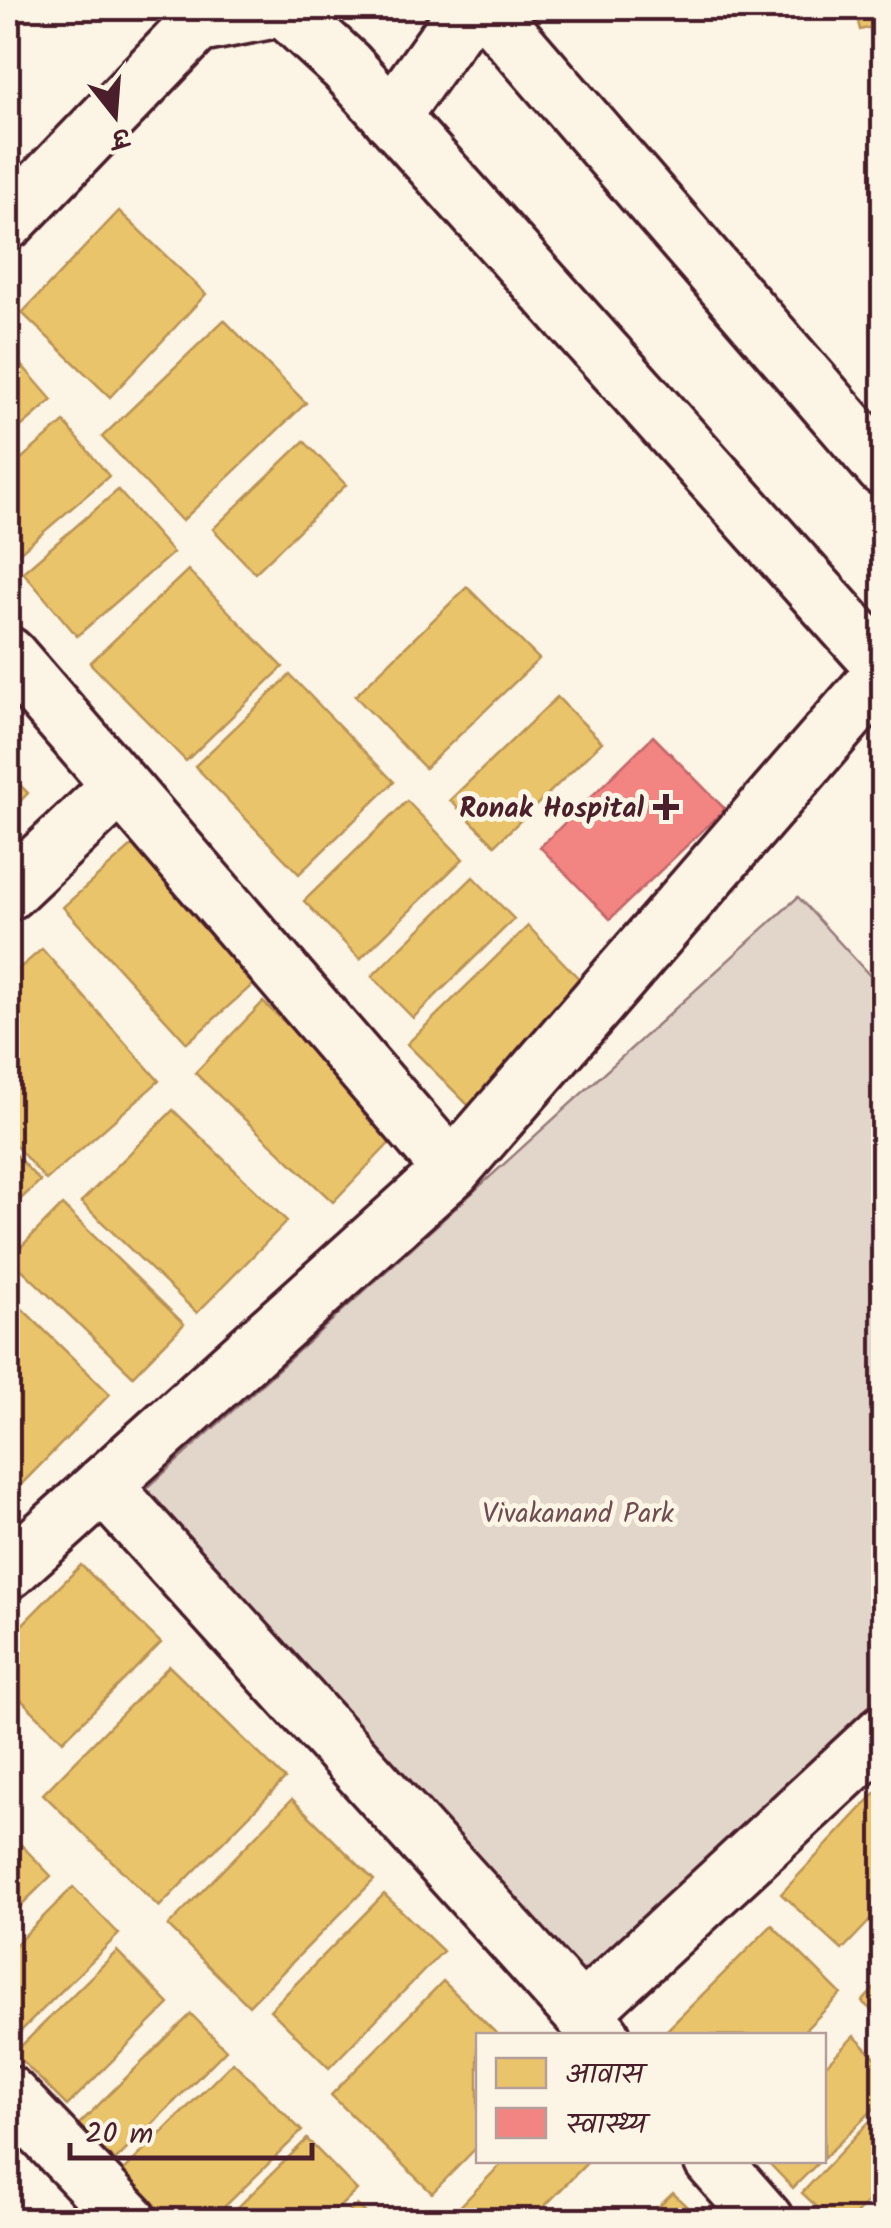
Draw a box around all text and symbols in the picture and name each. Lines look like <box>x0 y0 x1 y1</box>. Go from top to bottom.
north arrow <box>65 65 165 165</box>
text: उ <box>101 112 137 162</box>
place label: Ronak Hospital <box>459 787 645 832</box>
marker: Ronak Hospital <box>653 794 679 820</box>
park label: Vivakanand Park <box>482 1492 675 1537</box>
legend <box>476 2033 826 2163</box>
text: आवास <box>566 2051 648 2099</box>
scale bar <box>70 2098 312 2160</box>
text: स्वास्थ्य <box>566 2101 651 2149</box>
text: 20 m <box>85 2111 153 2159</box>

